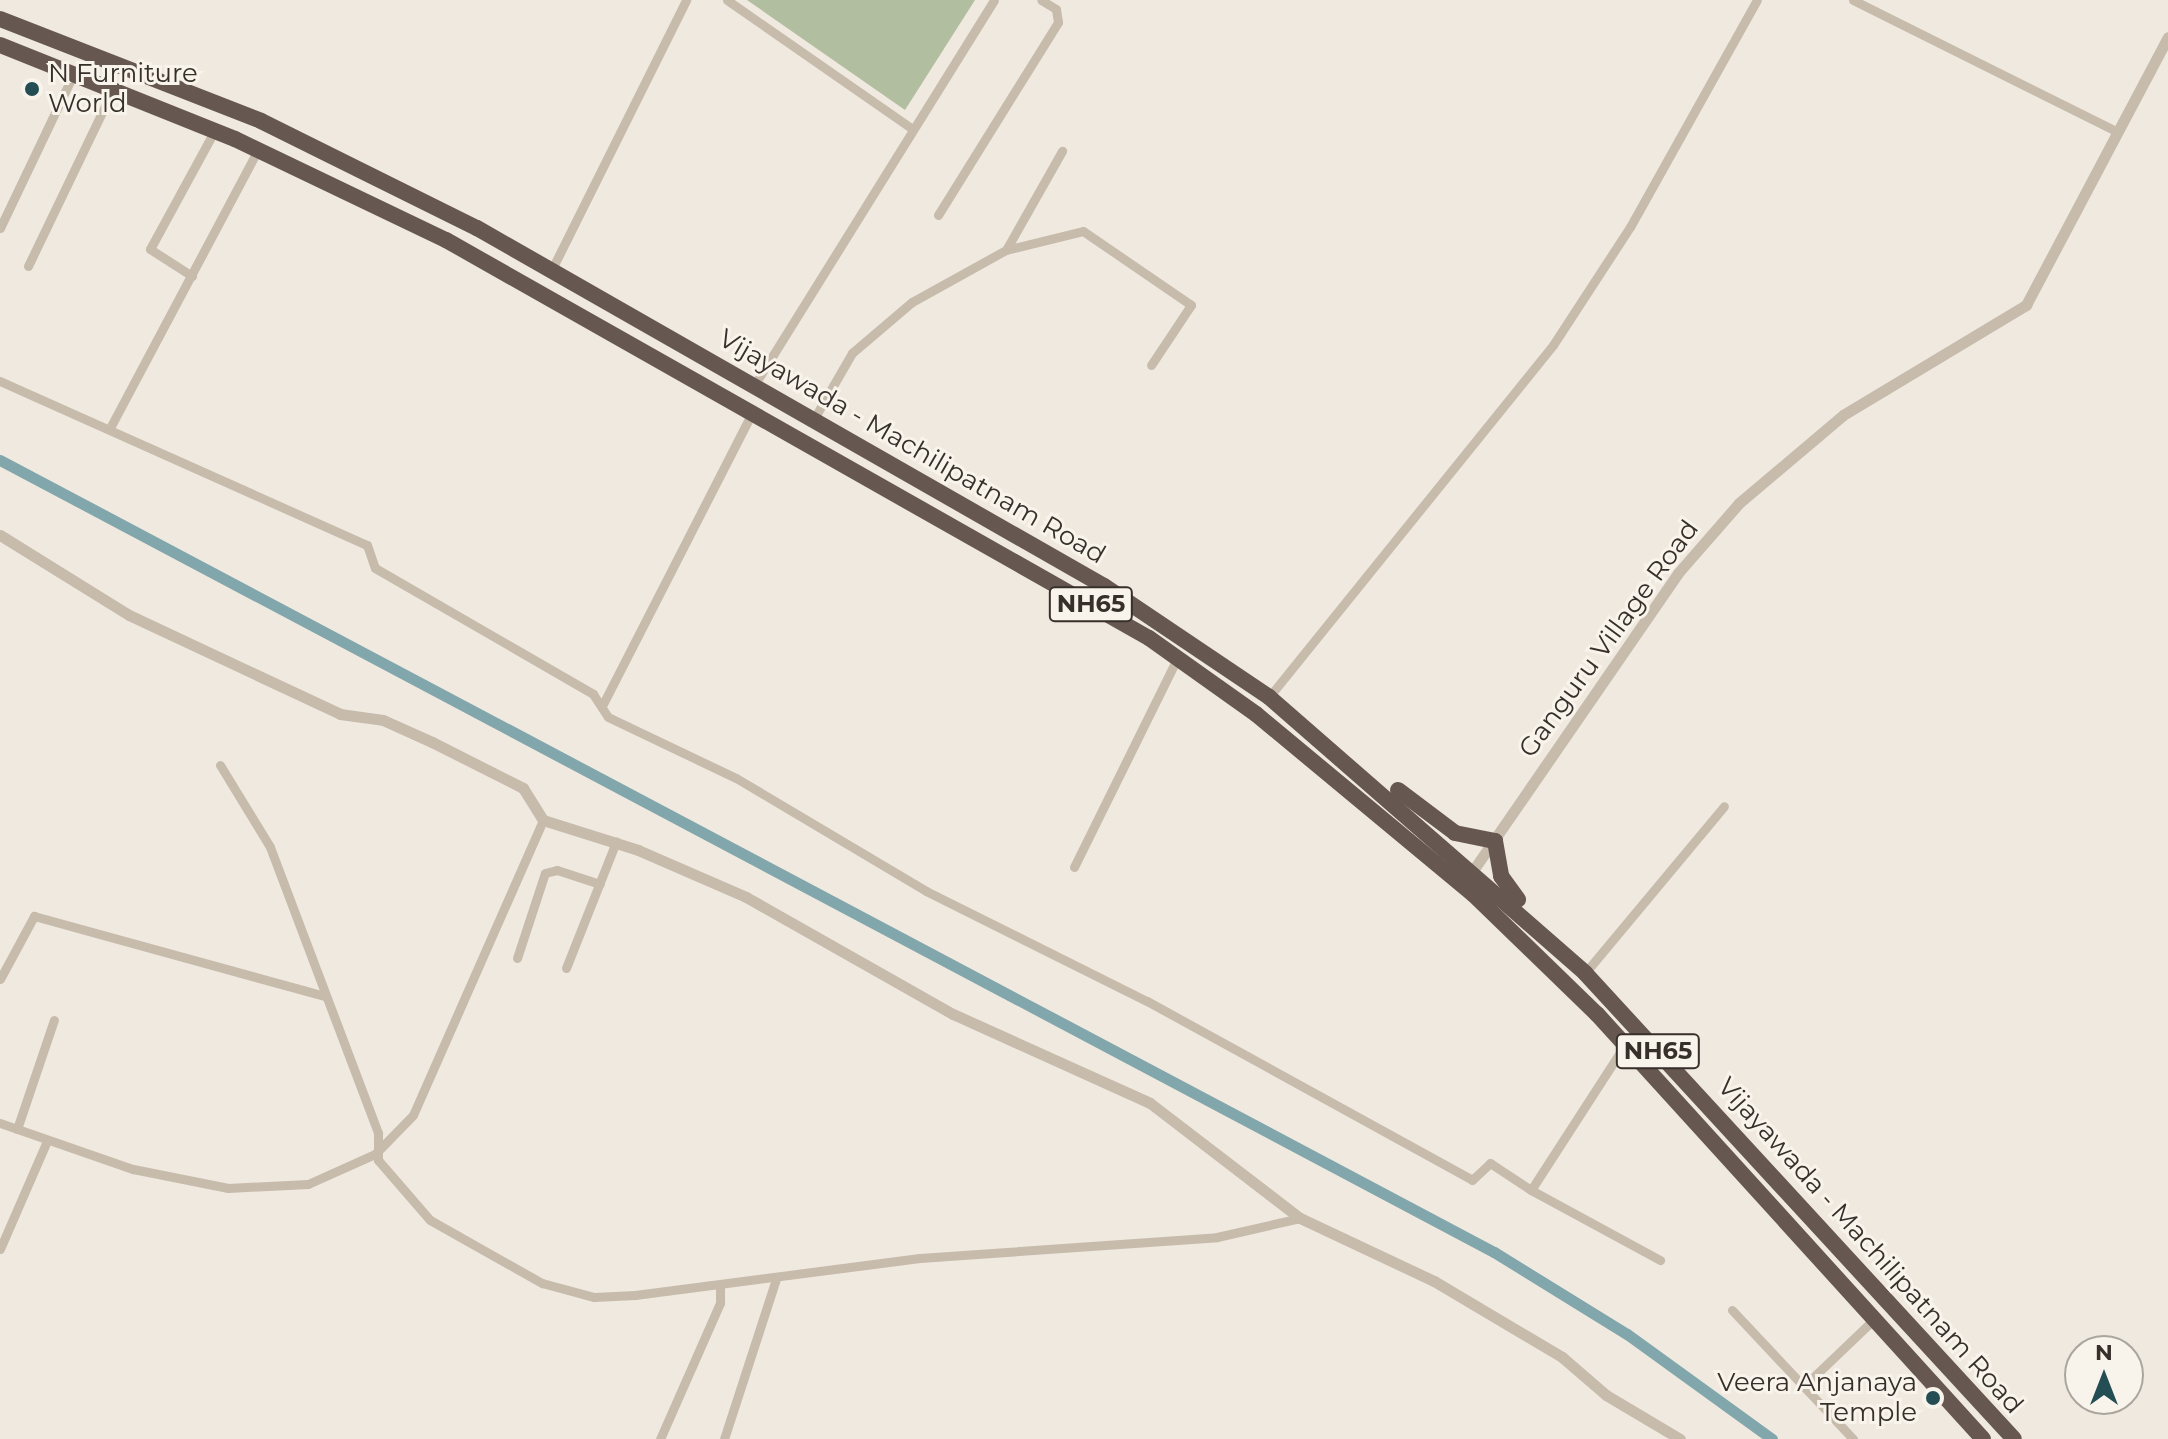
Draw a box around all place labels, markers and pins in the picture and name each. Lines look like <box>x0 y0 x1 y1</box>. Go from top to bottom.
place label: N Furniture World <box>48 58 198 120</box>
marker: N Furniture World <box>23 80 41 98</box>
place label: Veera Anjanaya Temple <box>1717 1367 1917 1428</box>
marker: Veera Anjanaya Temple <box>1924 1389 1942 1407</box>

